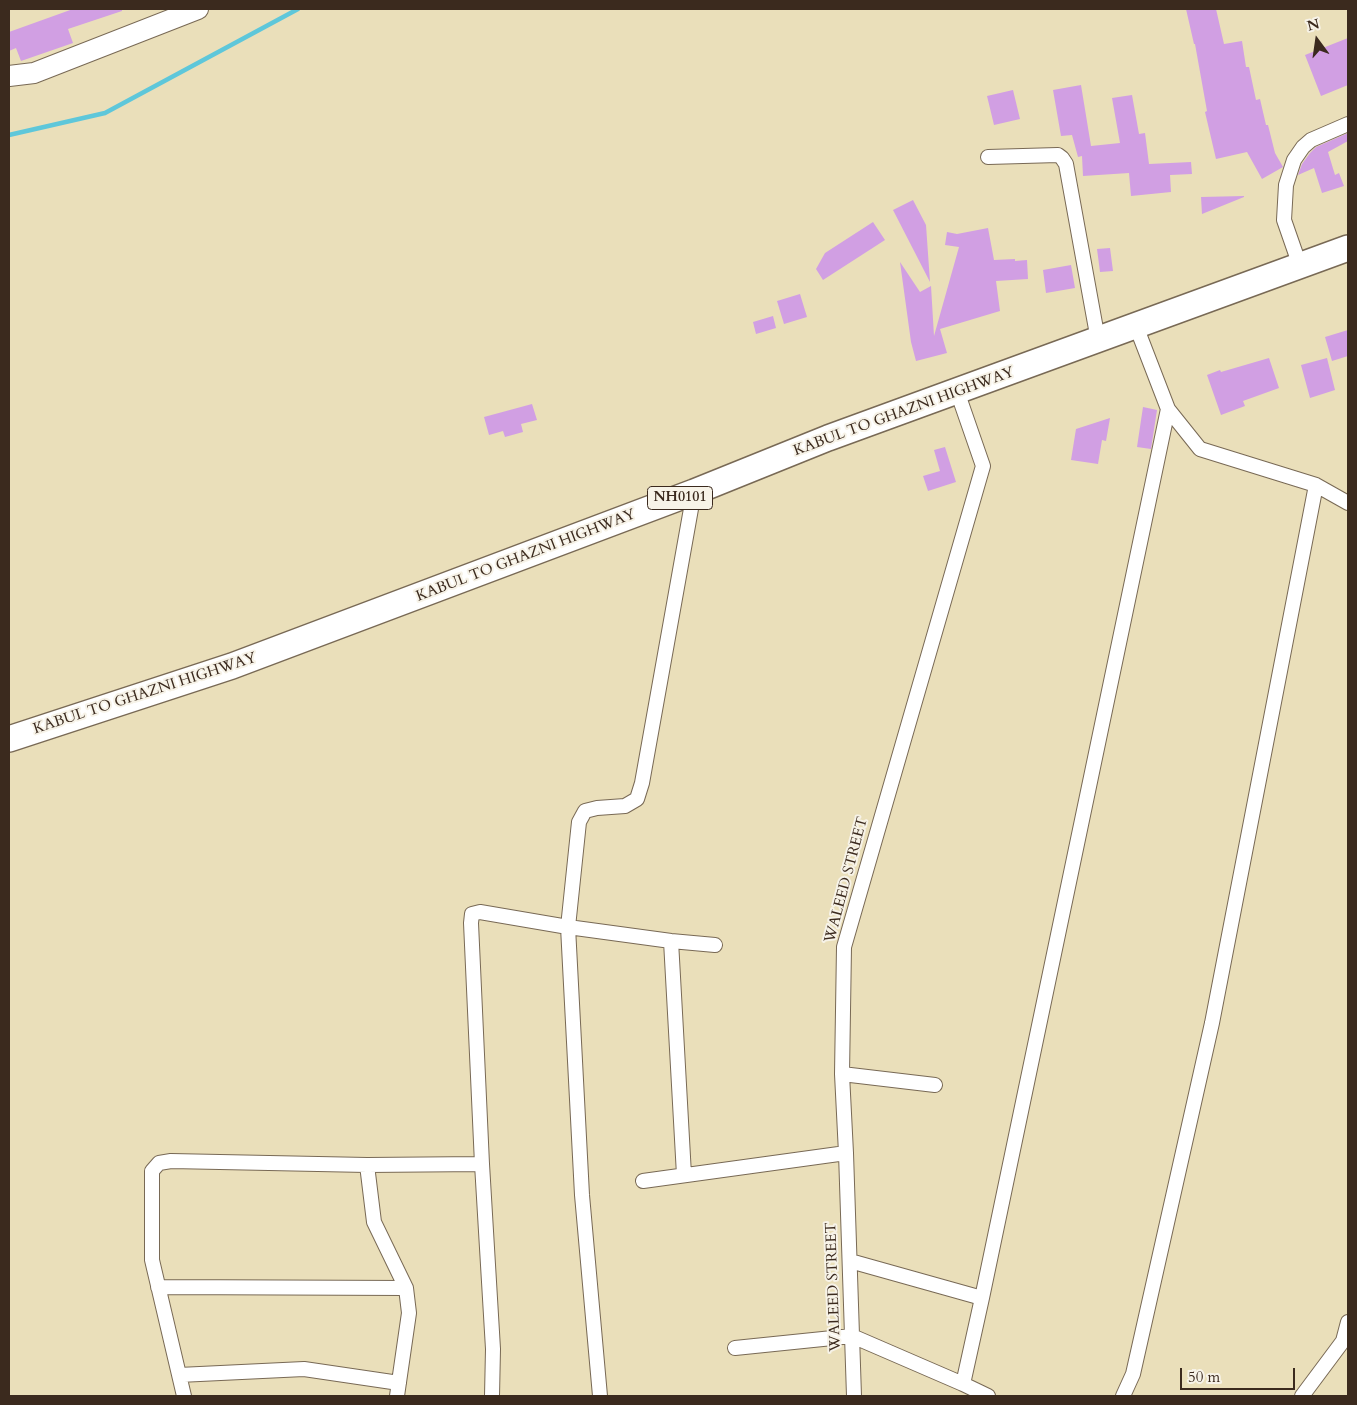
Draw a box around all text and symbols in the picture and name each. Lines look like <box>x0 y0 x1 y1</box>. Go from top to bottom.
text: N <box>1305 14 1321 36</box>
north arrow <box>1292 15 1342 65</box>
street label: KABUL TO GHAZNI HIGHWAY <box>791 364 1017 460</box>
road number: NH0101 <box>648 486 712 509</box>
street label: KABUL TO GHAZNI HIGHWAY <box>414 506 638 606</box>
street label: KABUL TO GHAZNI HIGHWAY <box>31 649 259 739</box>
street label: WALEED STREET <box>822 815 872 945</box>
street label: WALEED STREET <box>823 1222 845 1352</box>
scale bar <box>1182 1358 1297 1390</box>
text: 50 m <box>1188 1367 1220 1387</box>

